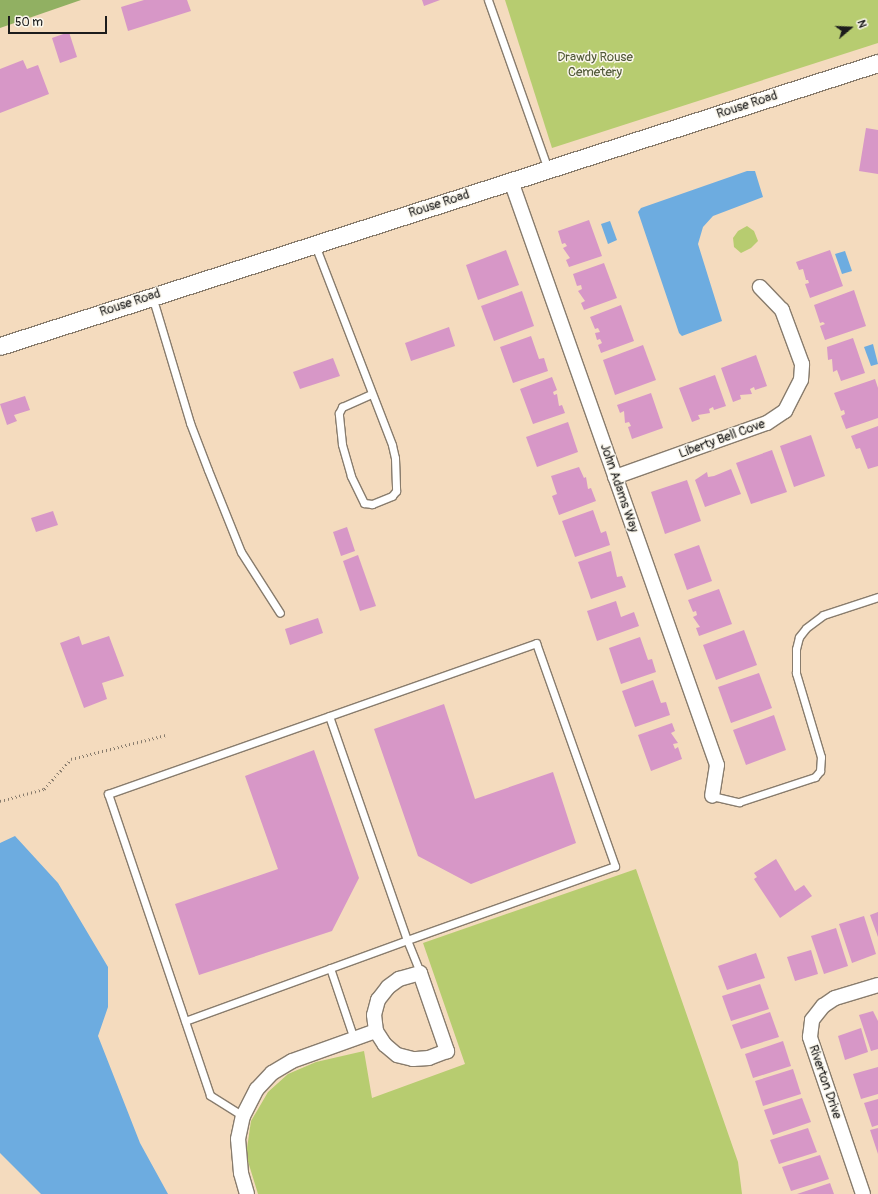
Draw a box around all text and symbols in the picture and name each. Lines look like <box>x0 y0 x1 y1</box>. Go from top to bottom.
scale bar <box>10 8 109 34</box>
north arrow <box>830 8 870 48</box>
text: 50 m <box>15 15 43 30</box>
text: N <box>854 18 869 30</box>
park label: Drawdy Rouse Cemetery <box>557 50 633 81</box>
street label: Rouse Road <box>715 88 779 122</box>
street label: Rouse Road <box>407 187 471 221</box>
street label: Rouse Road <box>98 286 162 320</box>
street label: Liberty Bell Cove <box>677 416 767 462</box>
street label: John Adams Way <box>596 441 642 535</box>
street label: Riverton Drive <box>805 1043 845 1121</box>

